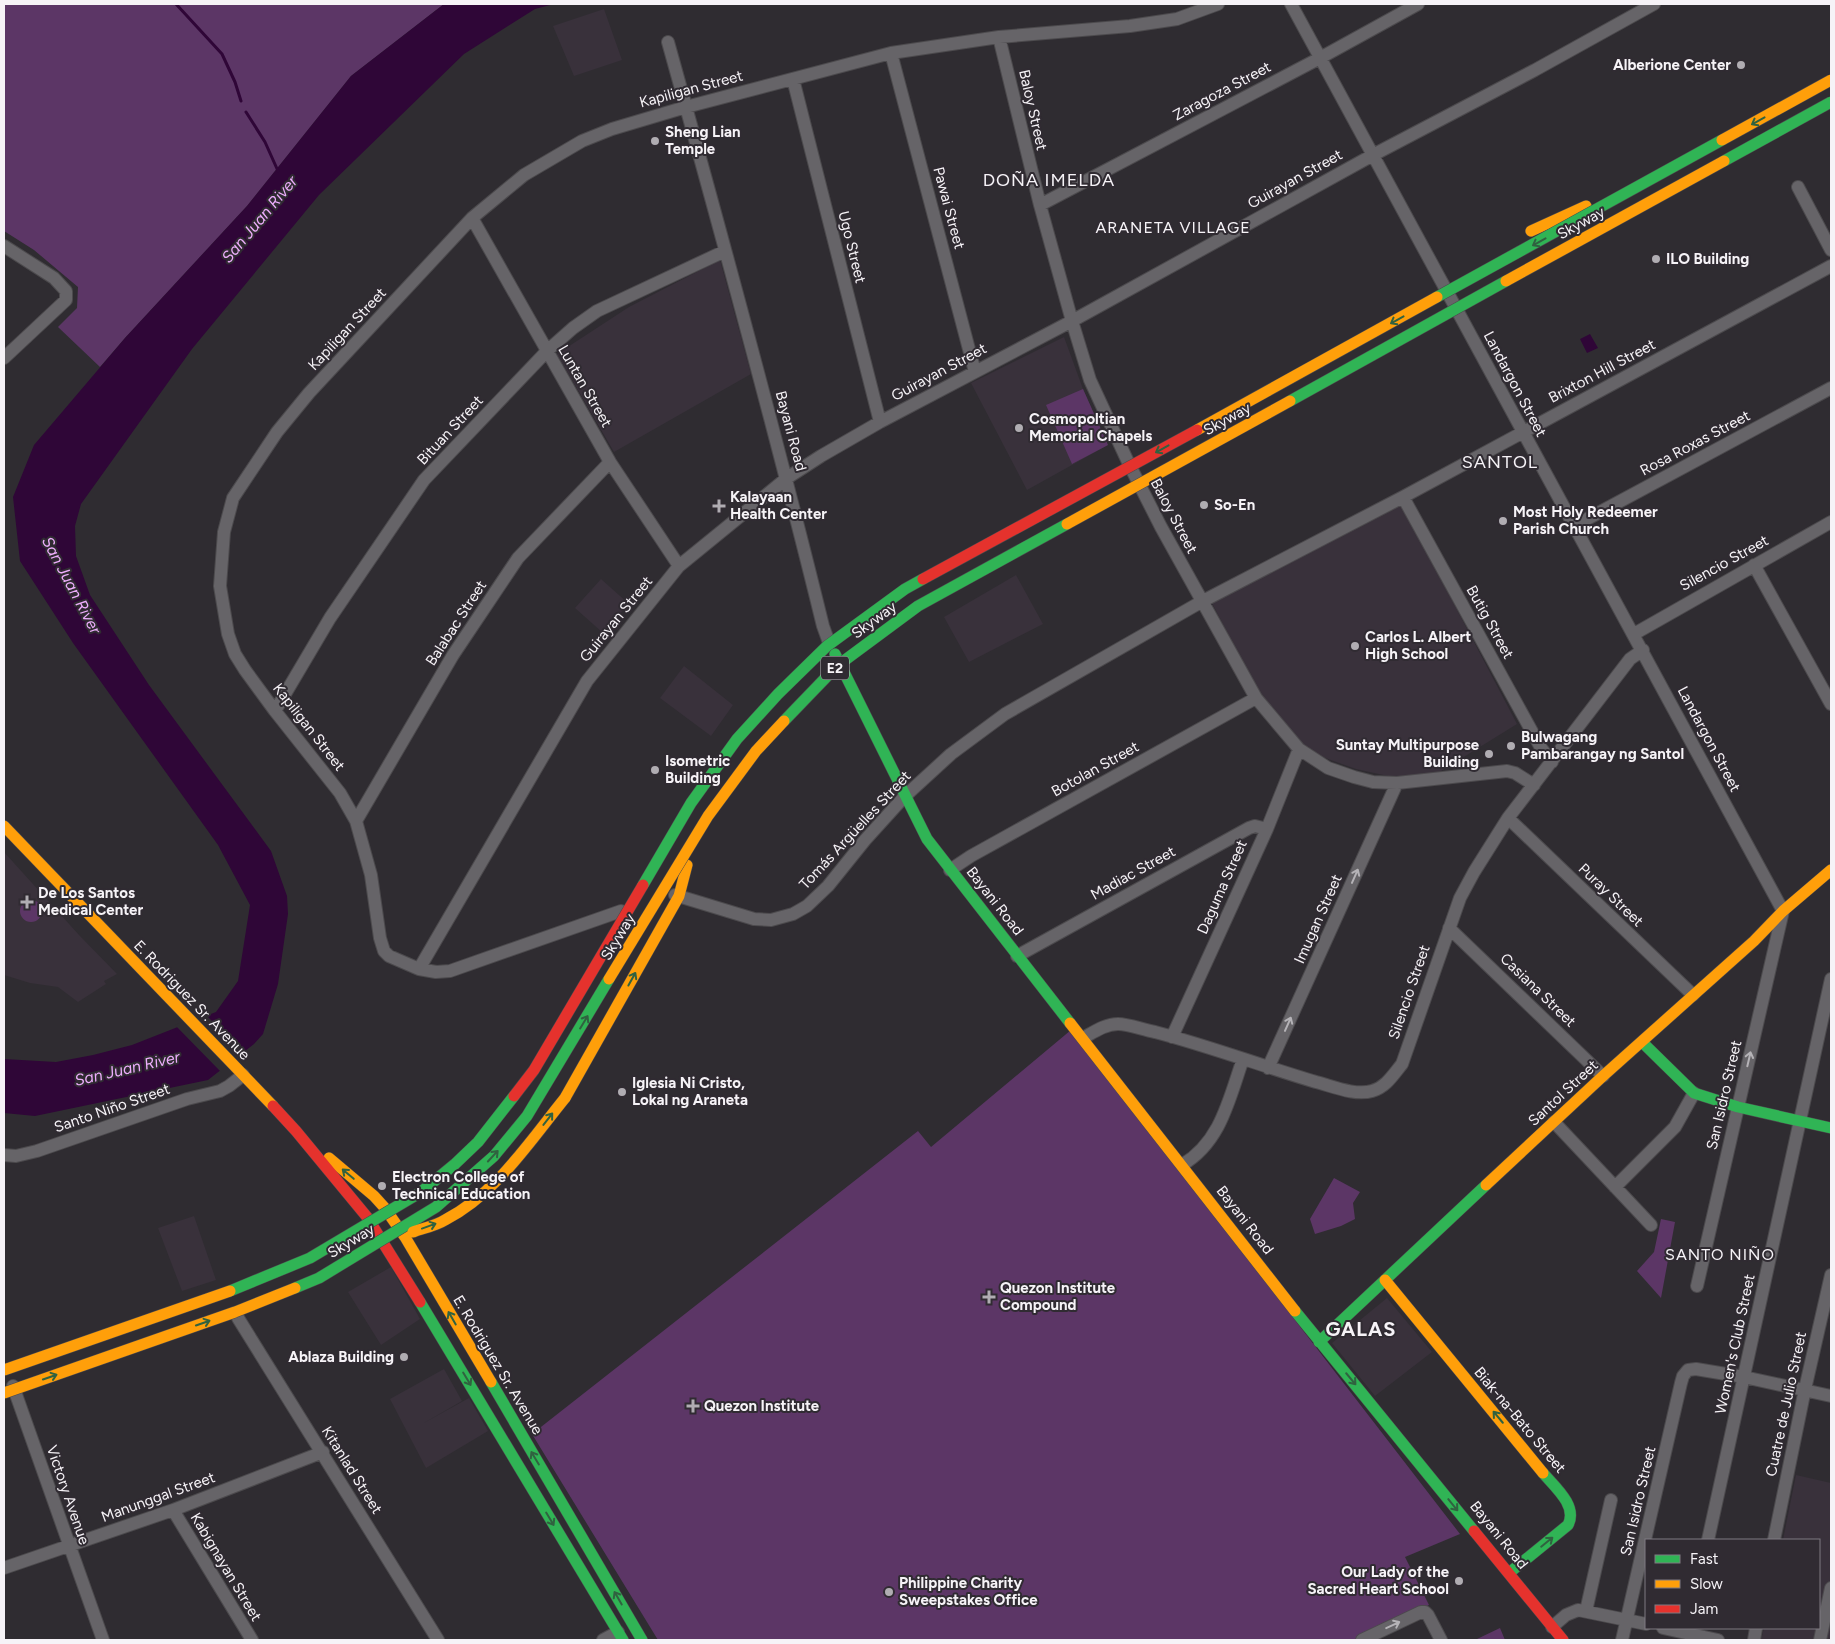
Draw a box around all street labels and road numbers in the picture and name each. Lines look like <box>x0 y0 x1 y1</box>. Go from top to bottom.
street label: Zaragoza Street <box>1170 57 1274 124</box>
street label: Kapiligan Street <box>637 66 745 111</box>
street label: Baloy Street <box>1015 68 1051 152</box>
street label: Guirayan Street <box>1245 145 1346 212</box>
street label: Pawai Street <box>929 165 969 251</box>
street label: Skyway <box>1554 203 1608 243</box>
street label: Ugo Street <box>834 209 870 285</box>
street label: Kapiligan Street <box>304 284 390 374</box>
street label: Landargon Street <box>1480 328 1551 440</box>
street label: Brixton Hill Street <box>1546 335 1659 407</box>
street label: Guirayan Street <box>888 339 990 405</box>
street label: Luntan Street <box>554 342 616 431</box>
street label: Bayani Road <box>772 389 810 473</box>
street label: Bituan Street <box>413 391 487 468</box>
street label: Skyway <box>1200 399 1254 439</box>
street label: Rosa Roxas Street <box>1637 406 1753 480</box>
street label: Baloy Street <box>1147 475 1201 557</box>
street label: Silencio Street <box>1677 531 1772 595</box>
street label: Guirayan Street <box>576 572 656 666</box>
street label: Balabac Street <box>422 577 490 669</box>
street label: Butig Street <box>1462 582 1518 662</box>
street label: Skyway <box>848 598 900 642</box>
road number: E2 <box>821 656 849 680</box>
street label: Kapiligan Street <box>269 680 349 775</box>
street label: Landargon Street <box>1674 683 1745 795</box>
street label: Botolan Street <box>1048 737 1142 800</box>
street label: Tomás Argüelles Street <box>795 767 915 893</box>
street label: Daguma Street <box>1193 837 1251 937</box>
street label: Madiac Street <box>1087 842 1179 904</box>
street label: Puray Street <box>1575 860 1647 931</box>
street label: Bayani Road <box>963 863 1027 939</box>
street label: Imugan Street <box>1290 871 1346 966</box>
street label: Skyway <box>597 910 639 964</box>
street label: E. Rodriguez Sr. Avenue <box>130 936 254 1064</box>
street label: Silencio Street <box>1384 942 1434 1042</box>
street label: Casiana Street <box>1496 949 1580 1031</box>
street label: San Isidro Street <box>1703 1038 1745 1151</box>
street label: Santol Street <box>1524 1056 1602 1130</box>
street label: Santo Niño Street <box>52 1080 173 1136</box>
street label: Bayani Road <box>1213 1182 1277 1258</box>
street label: Skyway <box>324 1220 378 1262</box>
street label: Women's Club Street <box>1711 1272 1759 1416</box>
street label: E. Rodriguez Sr. Avenue <box>449 1292 547 1438</box>
street label: Cuatre de Julio Street <box>1762 1330 1810 1478</box>
street label: Biak-na-Bato Street <box>1470 1363 1570 1477</box>
street label: Kitanlad Street <box>318 1423 386 1517</box>
street label: Victory Avenue <box>43 1443 93 1547</box>
street label: San Isidro Street <box>1617 1444 1659 1557</box>
street label: Manunggal Street <box>99 1468 218 1526</box>
street label: Bayani Road <box>1466 1497 1532 1573</box>
street label: Kabignayan Street <box>187 1510 266 1625</box>

